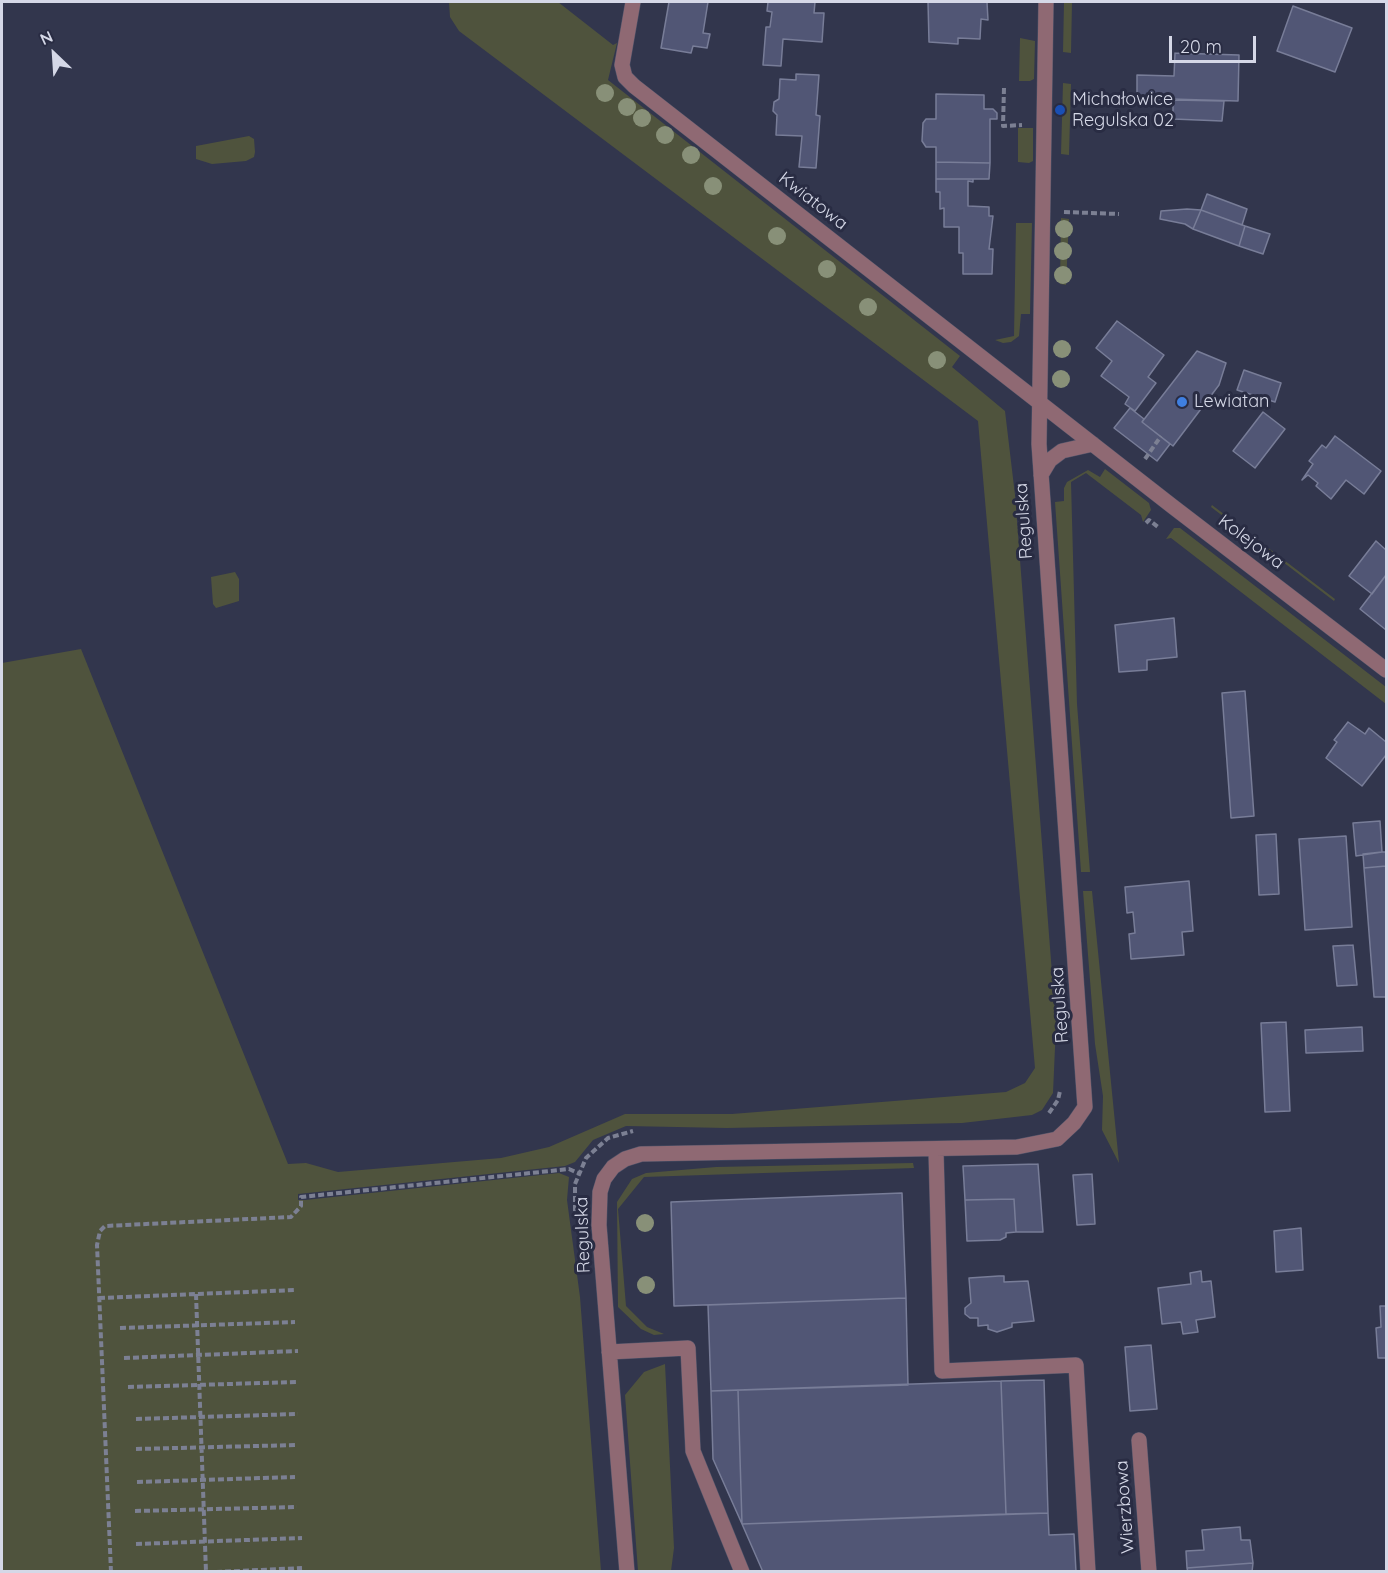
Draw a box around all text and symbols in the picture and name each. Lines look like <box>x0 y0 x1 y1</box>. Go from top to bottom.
north arrow <box>24 24 84 84</box>
scale bar <box>1172 24 1259 62</box>
text: N <box>37 26 56 49</box>
text: 20 m <box>1180 35 1222 58</box>
place label: Michałowice Regulska 02 <box>1072 89 1174 132</box>
marker: Michałowice Regulska 02 <box>1053 103 1067 117</box>
street label: Kwiatowa <box>774 167 852 235</box>
place label: Lewiatan <box>1194 391 1269 413</box>
marker: Lewiatan <box>1175 395 1189 409</box>
street label: Regulska <box>1011 482 1037 560</box>
street label: Kolejowa <box>1214 510 1288 574</box>
street label: Regulska <box>1047 966 1073 1044</box>
street label: Regulska <box>571 1196 595 1274</box>
street label: Wierzbowa <box>1111 1460 1139 1554</box>

